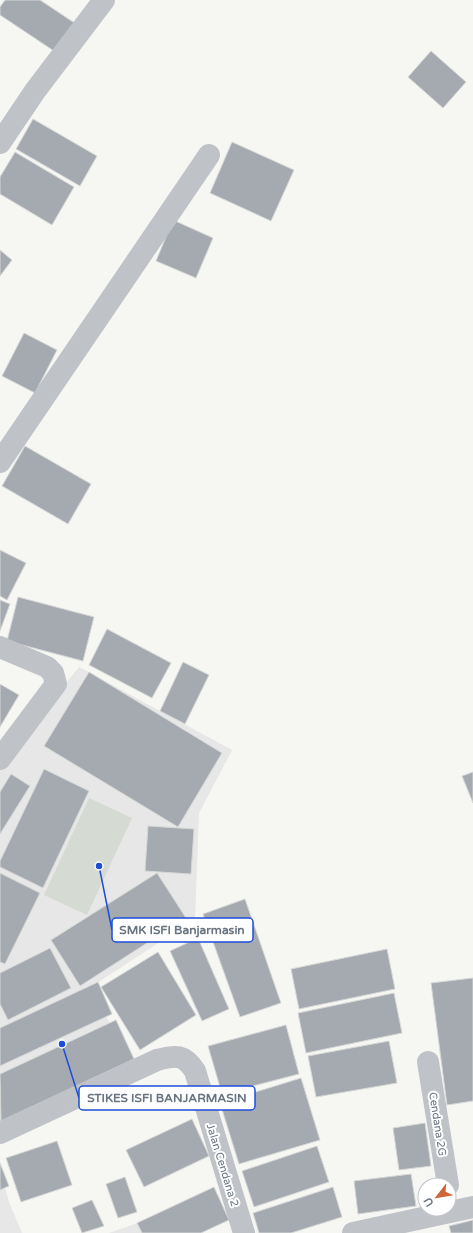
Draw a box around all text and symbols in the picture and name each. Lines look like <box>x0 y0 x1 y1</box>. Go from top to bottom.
callout: SMK ISFI Banjarmasin <box>112 918 253 942</box>
text: SMK ISFI Banjarmasin <box>119 923 245 938</box>
callout: STIKES ISFI BANJARMASIN <box>79 1086 255 1110</box>
text: STIKES ISFI BANJARMASIN <box>87 1091 247 1105</box>
street label: Cendana 2G <box>426 1091 449 1157</box>
street label: Jalan Cendana 2 <box>204 1122 241 1208</box>
north arrow <box>417 1177 457 1217</box>
text: U <box>421 1195 437 1209</box>

